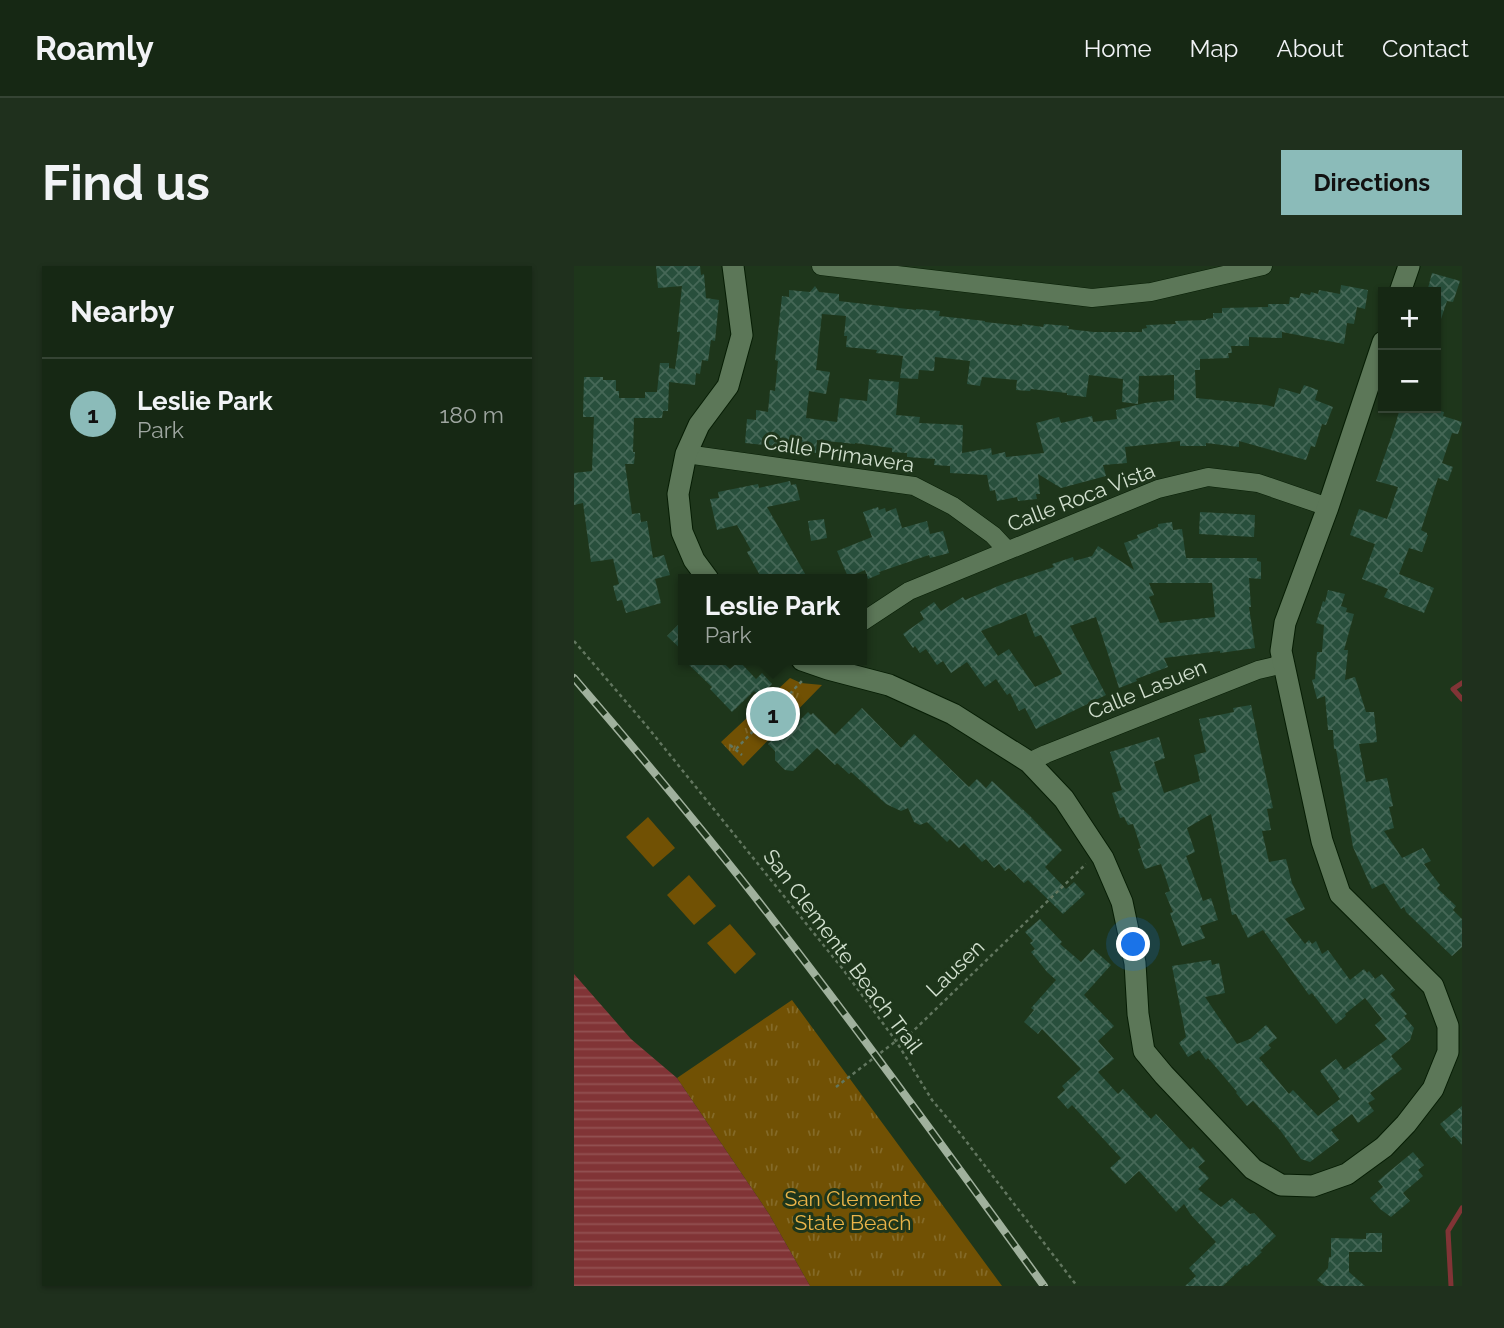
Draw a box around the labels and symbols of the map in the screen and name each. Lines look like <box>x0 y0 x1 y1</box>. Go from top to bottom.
street label: Calle Primavera <box>762 429 916 477</box>
street label: Calle Roca Vista <box>1004 457 1158 537</box>
street label: Calle Lasuen <box>1084 654 1210 724</box>
pin: 1 <box>750 688 796 740</box>
street label: San Clemente Beach Trail <box>758 844 928 1058</box>
your location <box>1116 927 1150 961</box>
street label: Lausen <box>921 934 989 1002</box>
park label: San Clemente State Beach <box>784 1186 922 1235</box>

